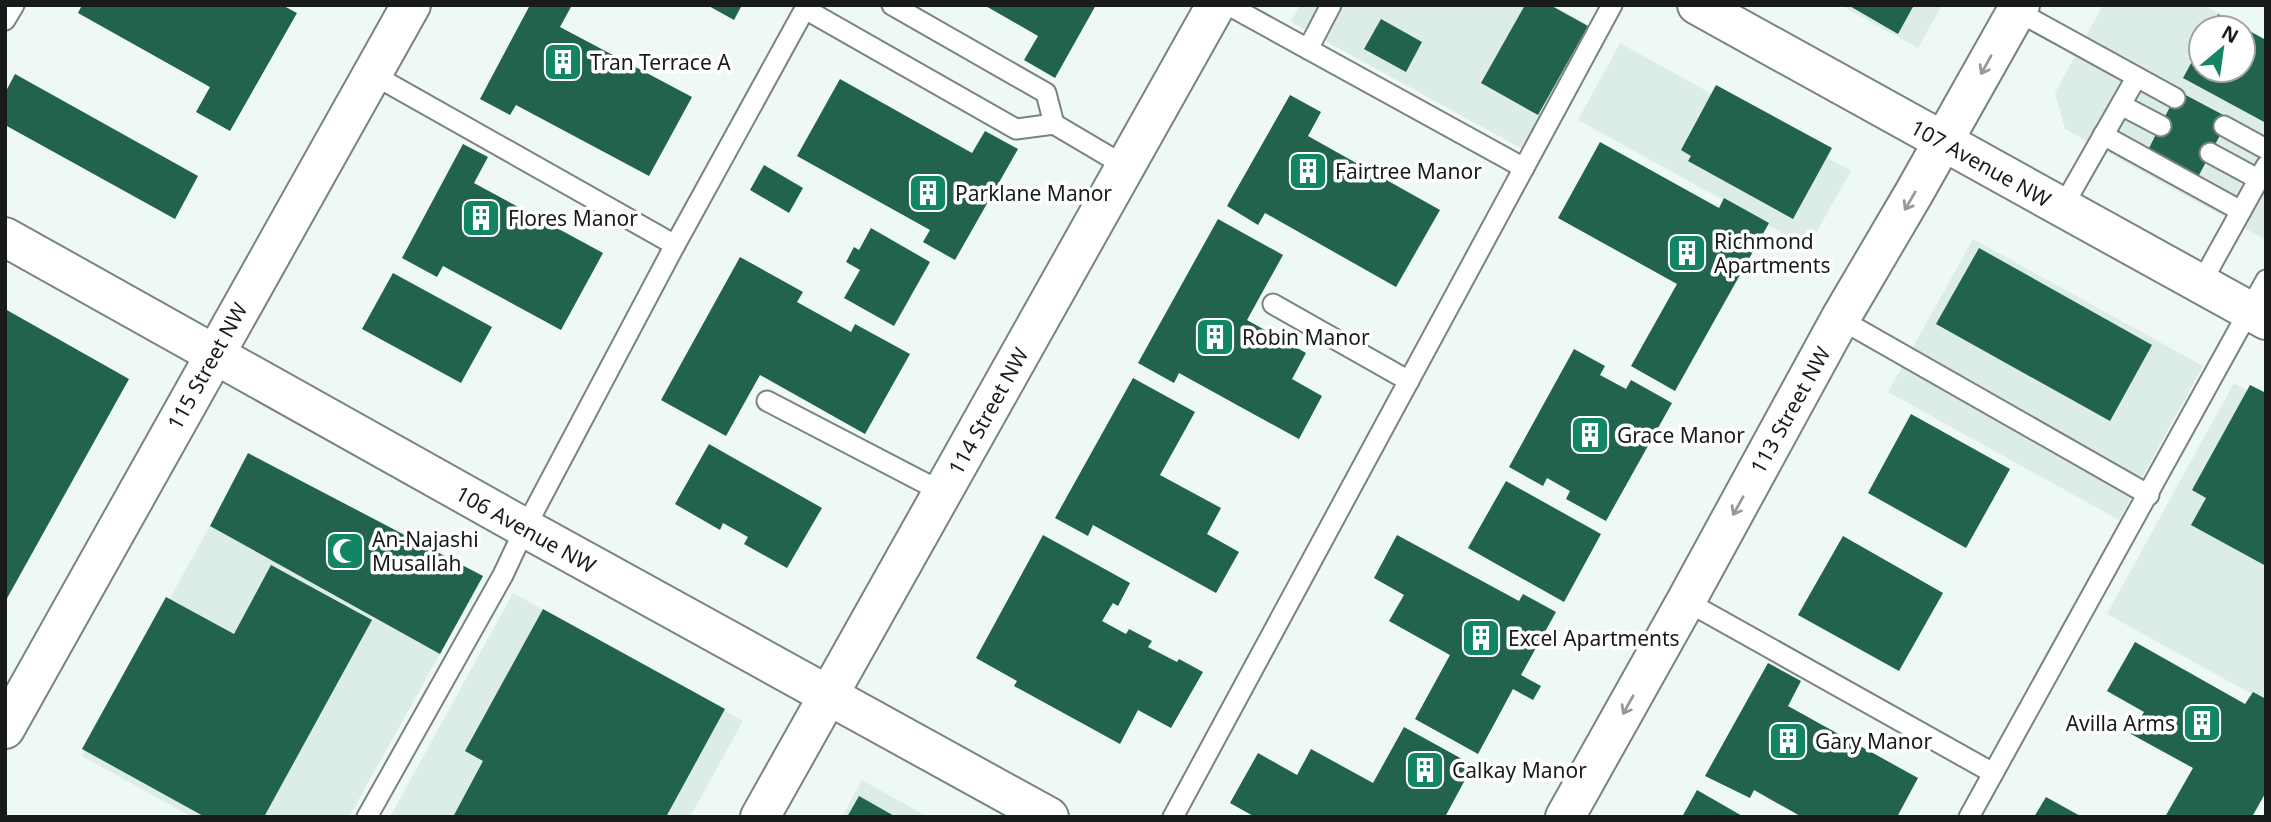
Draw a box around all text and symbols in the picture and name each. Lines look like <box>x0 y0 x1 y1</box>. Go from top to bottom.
north arrow <box>2187 14 2257 84</box>
text: N <box>2217 19 2243 49</box>
building icon: Tran Terrace A <box>542 41 584 83</box>
place label: Tran Terrace A <box>590 48 731 76</box>
one-way arrow <box>1979 54 1993 74</box>
street label: 107 Avenue NW <box>1906 113 2056 213</box>
building icon: Fairtree Manor <box>1287 150 1329 192</box>
place label: Fairtree Manor <box>1335 157 1482 185</box>
building icon: Parklane Manor <box>907 172 949 214</box>
place label: Parklane Manor <box>955 179 1112 207</box>
one-way arrow <box>1902 190 1916 210</box>
building icon: Flores Manor <box>460 197 502 239</box>
place label: Flores Manor <box>508 204 638 232</box>
place label: Richmond Apartments <box>1714 227 1830 279</box>
building icon: Richmond Apartments <box>1666 232 1708 274</box>
street label: 115 Street NW <box>161 297 254 434</box>
building icon: Robin Manor <box>1194 316 1236 358</box>
place label: Robin Manor <box>1242 323 1370 351</box>
street label: 113 Street NW <box>1744 341 1837 478</box>
street label: 114 Street NW <box>942 342 1035 479</box>
building icon: Grace Manor <box>1569 414 1611 456</box>
place label: Grace Manor <box>1617 421 1745 449</box>
street label: 106 Avenue NW <box>451 479 601 579</box>
one-way arrow <box>1731 495 1745 515</box>
place label: An-Najashi Musallah <box>372 525 479 577</box>
mosque icon: An-Najashi Musallah <box>324 530 366 572</box>
building icon: Excel Apartments <box>1460 617 1502 659</box>
place label: Excel Apartments <box>1508 624 1680 652</box>
one-way arrow <box>1621 694 1635 714</box>
building icon: Avilla Arms <box>2181 702 2223 744</box>
place label: Avilla Arms <box>2066 709 2175 737</box>
building icon: Gary Manor <box>1767 720 1809 762</box>
place label: Gary Manor <box>1815 727 1932 755</box>
building icon: Calkay Manor <box>1404 749 1446 791</box>
place label: Calkay Manor <box>1452 756 1587 784</box>

